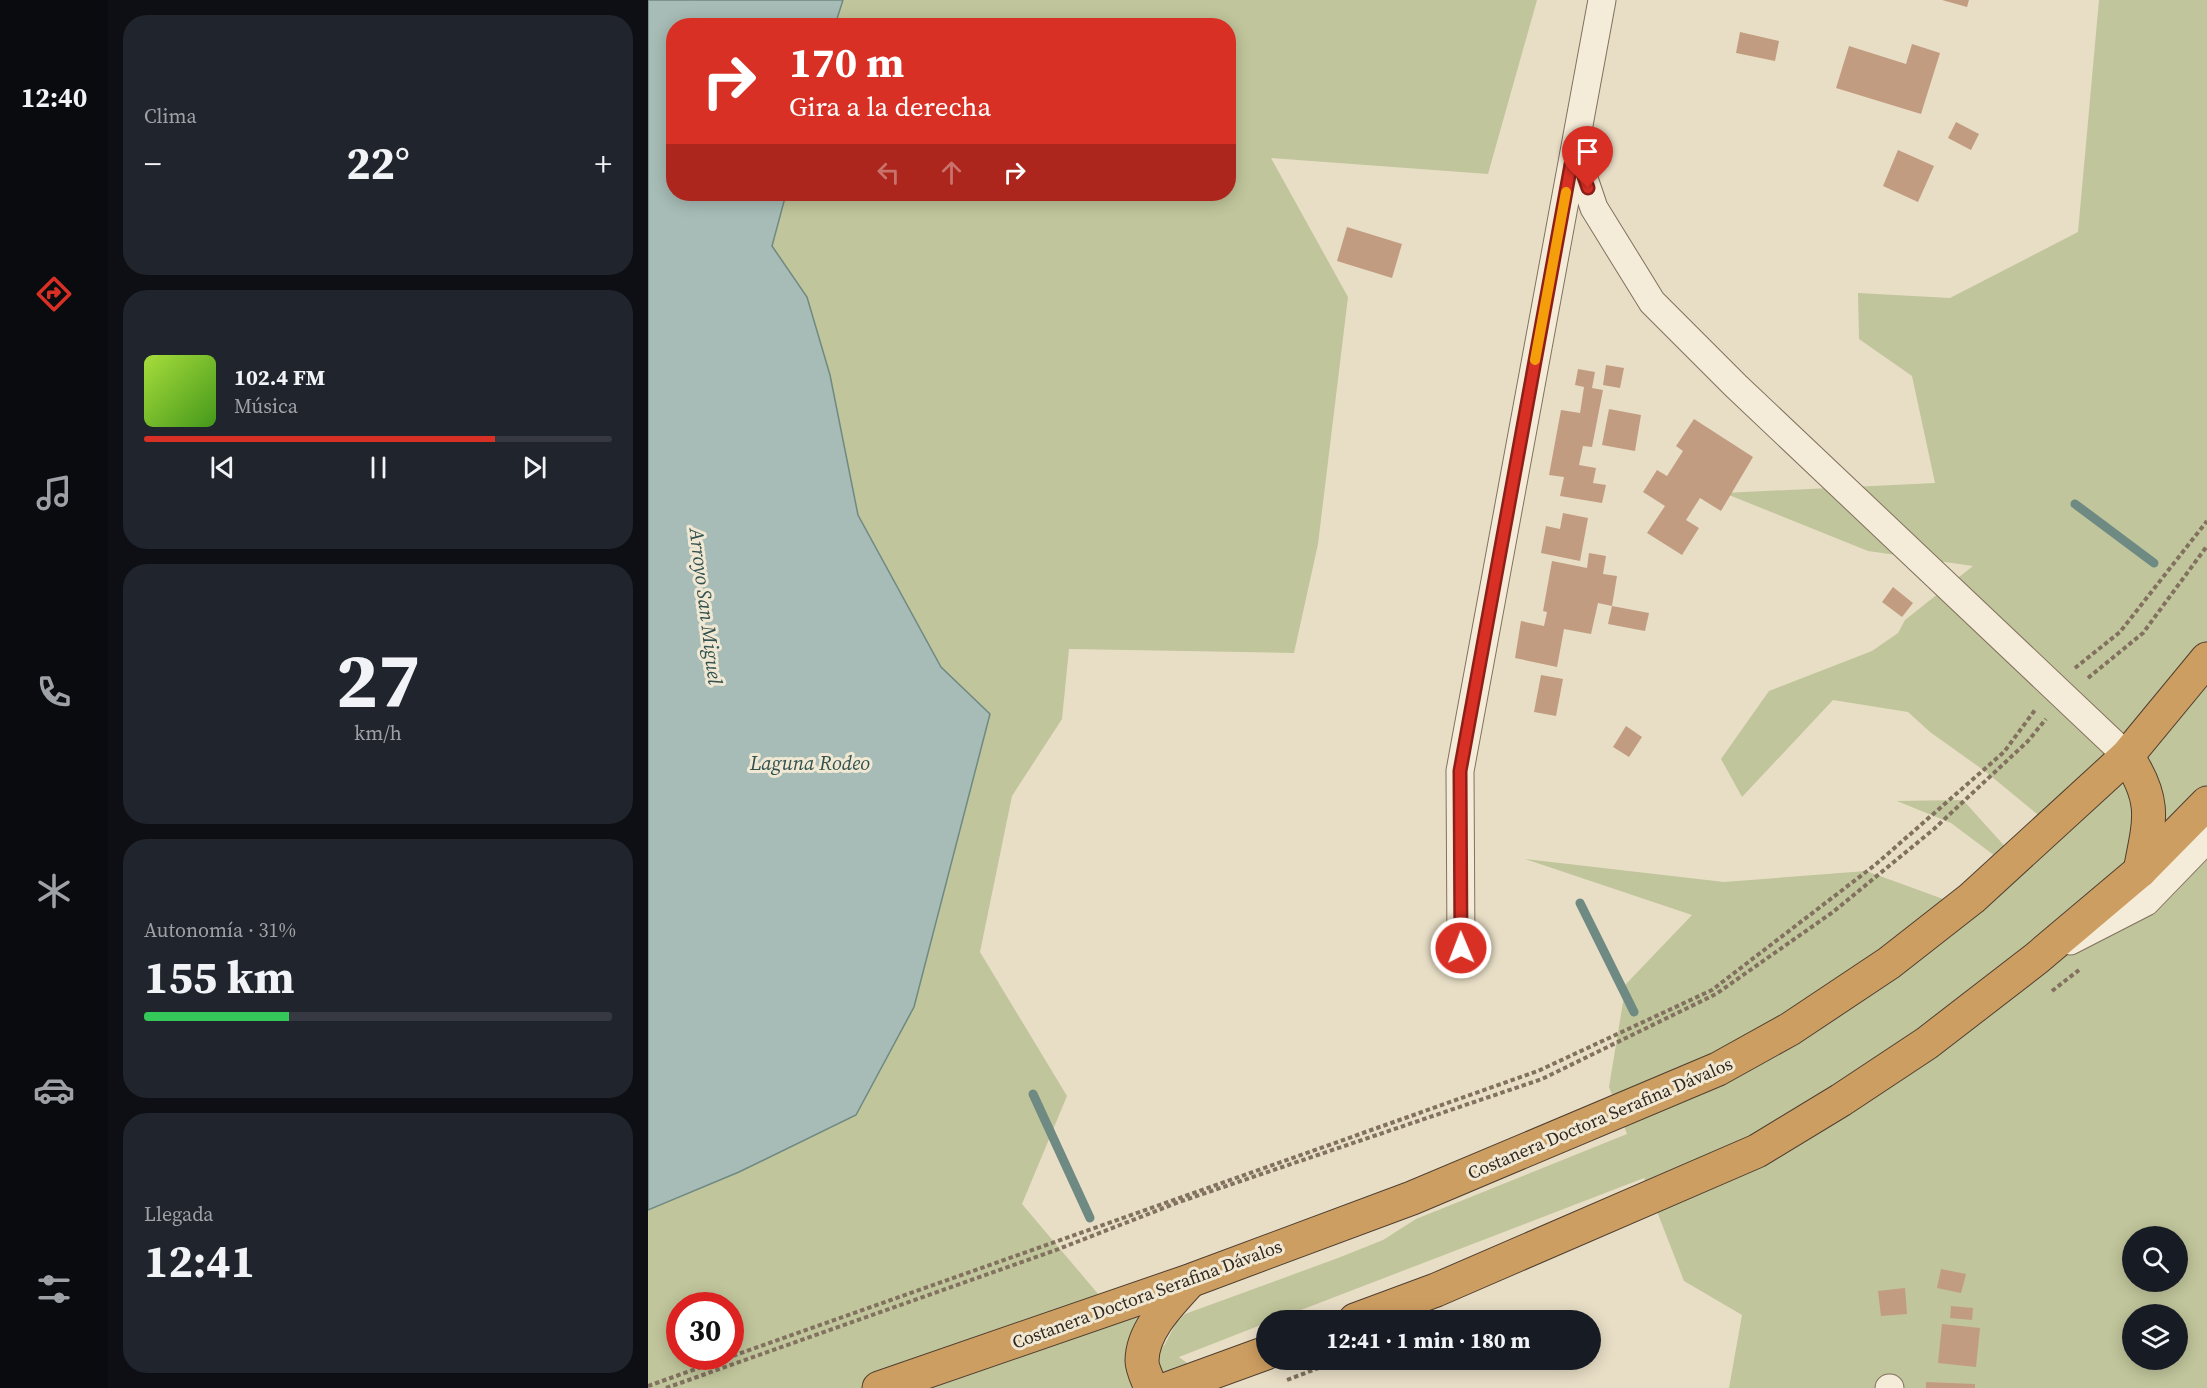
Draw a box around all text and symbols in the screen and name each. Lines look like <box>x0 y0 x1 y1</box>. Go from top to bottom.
text: 170 m <box>789 33 904 91</box>
icon: right <box>690 42 768 120</box>
text: 12:40 <box>21 79 87 116</box>
text: Gira a la derecha <box>789 88 991 125</box>
text: Clima <box>144 102 197 130</box>
pin <box>1562 126 1613 188</box>
text: 22° <box>346 132 410 194</box>
icon: arrive <box>1571 135 1604 168</box>
text: − <box>144 141 162 186</box>
text: + <box>594 141 612 186</box>
icon: left <box>872 156 905 189</box>
icon: ahead <box>935 156 968 189</box>
icon: right <box>998 156 1031 189</box>
icon: directions <box>33 273 75 315</box>
text: 102.4 FM <box>234 362 325 392</box>
text: Música <box>234 392 298 420</box>
icon: previous <box>206 451 239 484</box>
icon: pause <box>362 451 395 484</box>
icon: next <box>518 451 551 484</box>
icon: music <box>33 472 75 514</box>
water label: Arroyo San Miguel <box>682 525 730 686</box>
text: 27 <box>336 626 420 733</box>
icon: phone <box>33 671 75 713</box>
text: km/h <box>354 719 402 747</box>
water label: Laguna Rodeo <box>749 749 870 777</box>
icon: climate <box>33 870 75 912</box>
text: Autonomía · 31% <box>144 916 296 944</box>
position arrow <box>1429 916 1493 980</box>
text: 155 km <box>144 946 295 1008</box>
street label: Costanera Doctora Serafina Dávalos <box>1464 1051 1736 1185</box>
icon: car <box>33 1069 75 1111</box>
text: Llegada <box>144 1200 214 1228</box>
map controls <box>2122 1226 2188 1370</box>
button: search <box>2122 1226 2188 1292</box>
text: 12:41 <box>144 1230 255 1292</box>
street label: Costanera Doctora Serafina Dávalos <box>1009 1233 1286 1355</box>
icon: filters <box>33 1268 75 1310</box>
speed limit sign: 30 <box>666 1292 744 1370</box>
button: layers <box>2122 1304 2188 1370</box>
text: 12:41 · 1 min · 180 m <box>1327 1325 1530 1355</box>

